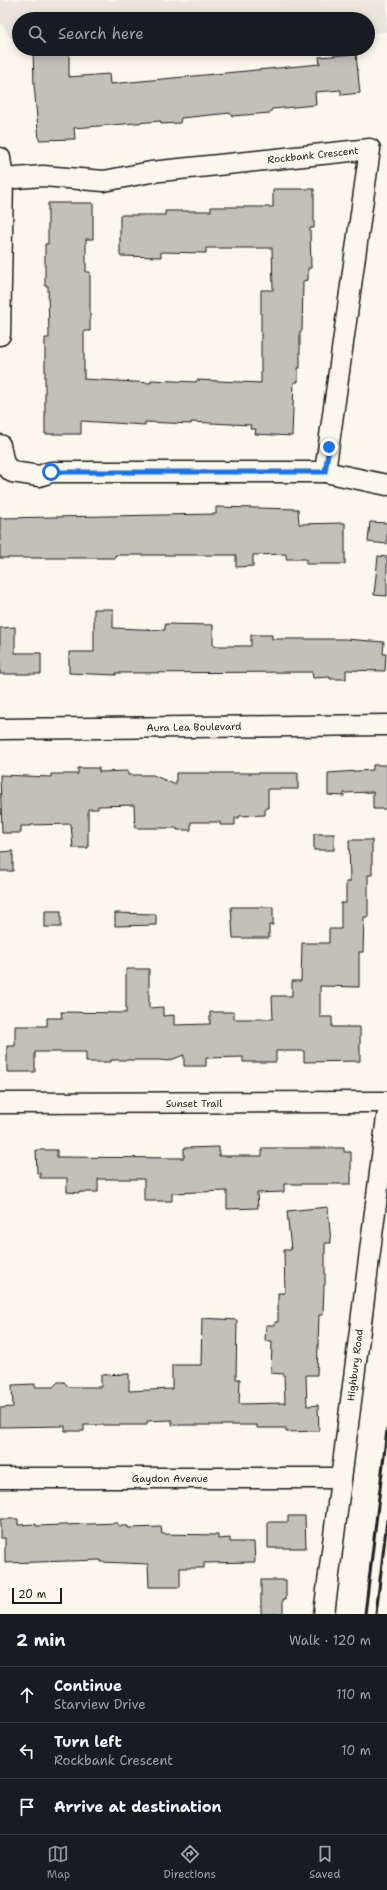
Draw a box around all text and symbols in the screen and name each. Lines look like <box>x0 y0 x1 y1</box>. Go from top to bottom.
search box <box>12 12 375 56</box>
icon: search <box>26 23 48 45</box>
text: Search here <box>58 24 144 44</box>
street label: Rockbank Crescent <box>267 144 359 166</box>
route end <box>320 438 338 456</box>
route start <box>42 463 60 481</box>
street label: Aura Lea Boulevard <box>146 720 242 734</box>
street label: Sunset Trail <box>166 1097 222 1110</box>
street label: Highbury Road <box>344 1328 366 1402</box>
street label: Gaydon Avenue <box>132 1472 209 1485</box>
scale bar <box>12 1586 62 1605</box>
text: 20 m <box>18 1587 46 1602</box>
text: 2 min <box>16 1629 66 1651</box>
text: Walk · 120 m <box>289 1632 371 1649</box>
text: Continue <box>54 1676 122 1696</box>
icon: ahead <box>16 1684 38 1706</box>
text: 110 m <box>336 1686 371 1703</box>
text: Starview Drive <box>54 1696 146 1713</box>
text: Turn left <box>54 1732 122 1752</box>
icon: left <box>16 1740 38 1762</box>
text: 10 m <box>341 1742 371 1759</box>
text: Rockbank Crescent <box>54 1752 173 1769</box>
icon: arrive <box>16 1796 38 1818</box>
text: Arrive at destination <box>54 1797 222 1817</box>
tab: Map <box>47 1843 70 1882</box>
tab: Directions <box>163 1843 216 1882</box>
tab: Saved <box>309 1843 340 1882</box>

